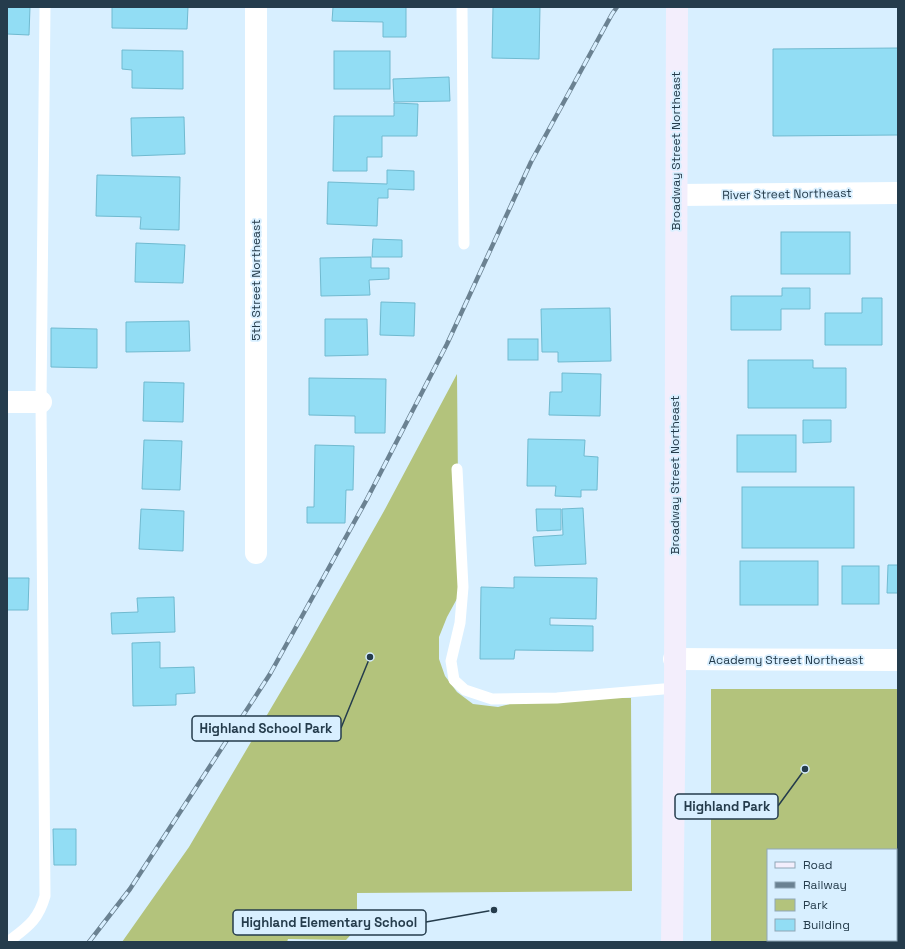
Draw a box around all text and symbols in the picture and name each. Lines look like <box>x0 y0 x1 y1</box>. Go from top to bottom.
street label: Broadway Street Northeast <box>668 71 684 231</box>
street label: River Street Northeast <box>722 185 852 203</box>
street label: 5th Street Northeast <box>248 219 264 341</box>
street label: Broadway Street Northeast <box>667 395 683 555</box>
street label: Academy Street Northeast <box>708 652 864 668</box>
callout: Highland School Park <box>192 716 341 741</box>
text: Highland School Park <box>200 720 333 737</box>
callout: Highland Park <box>675 794 778 819</box>
text: Highland Park <box>684 798 771 815</box>
legend <box>767 849 897 941</box>
text: Road <box>803 857 832 873</box>
text: Railway <box>803 877 847 893</box>
text: Park <box>803 897 828 913</box>
callout: Highland Elementary School <box>233 910 426 935</box>
text: Highland Elementary School <box>241 914 417 931</box>
text: Building <box>803 917 850 933</box>

